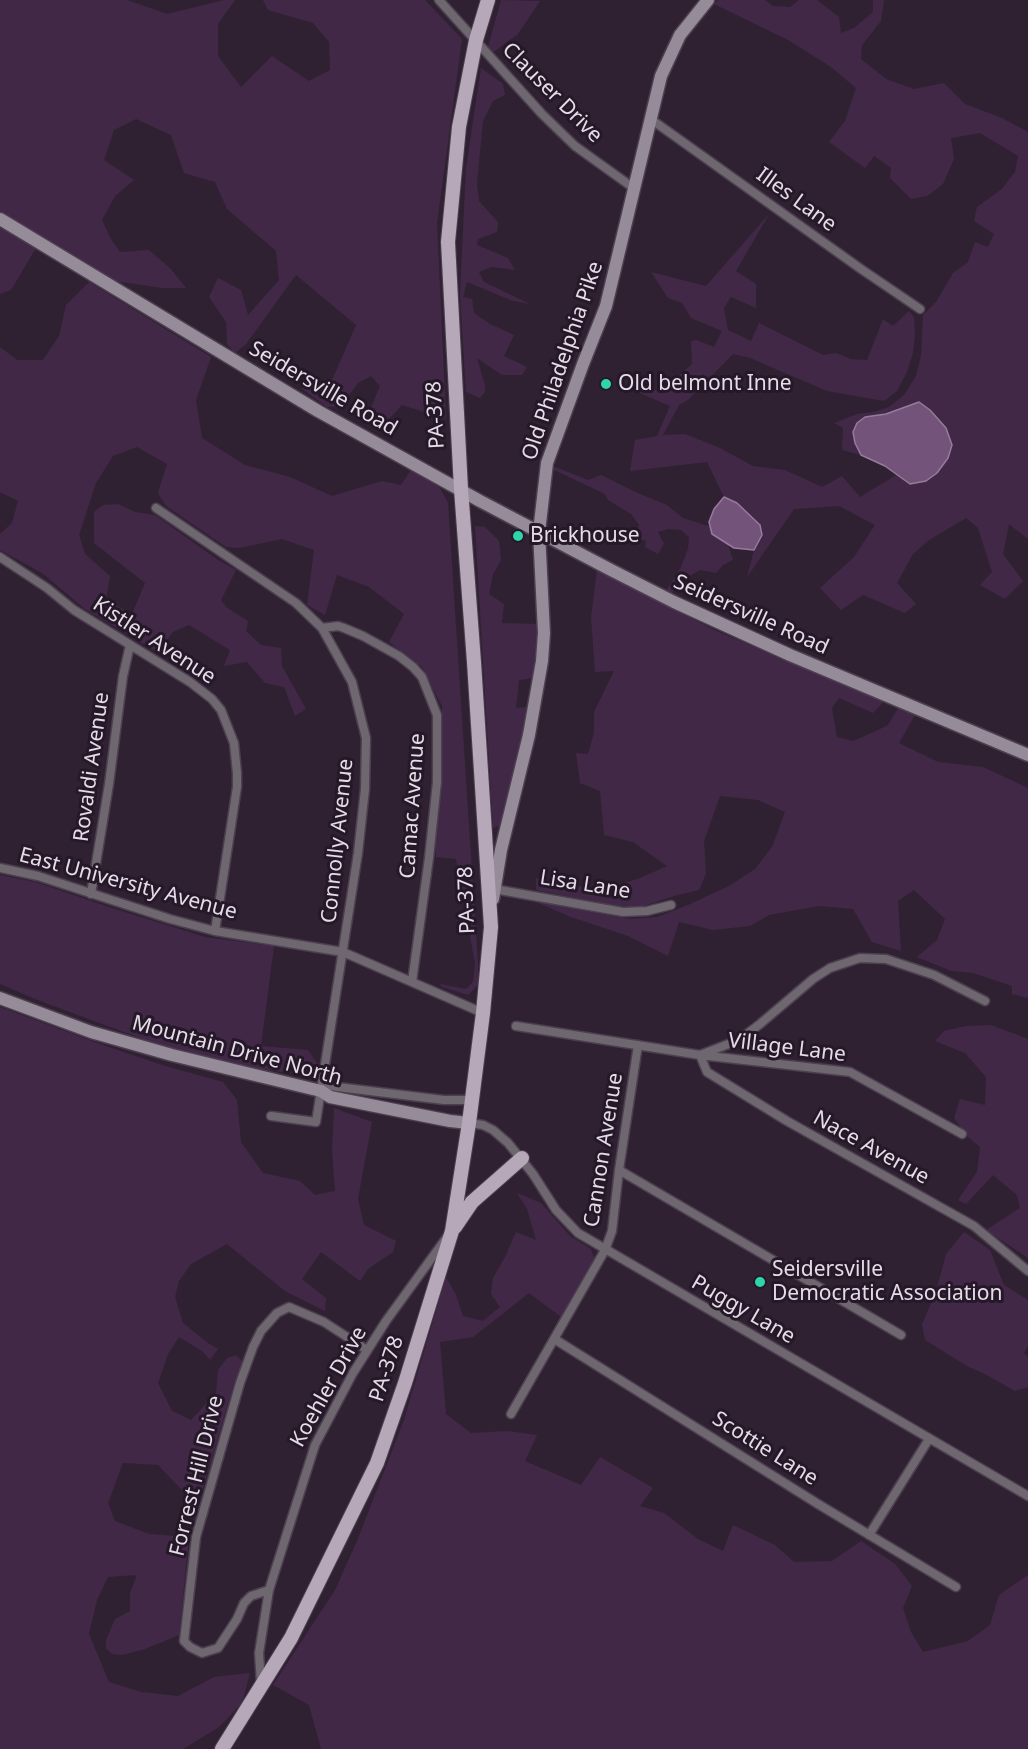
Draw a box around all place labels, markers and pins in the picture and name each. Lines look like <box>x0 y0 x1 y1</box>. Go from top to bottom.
place label: Old belmont Inne <box>618 371 792 397</box>
marker: Old belmont Inne <box>599 377 613 391</box>
place label: Brickhouse <box>530 523 640 549</box>
marker: Brickhouse <box>511 529 525 543</box>
place label: Seidersville Democratic Association <box>772 1257 1002 1307</box>
marker: Seidersville Democratic Association <box>753 1275 767 1289</box>

